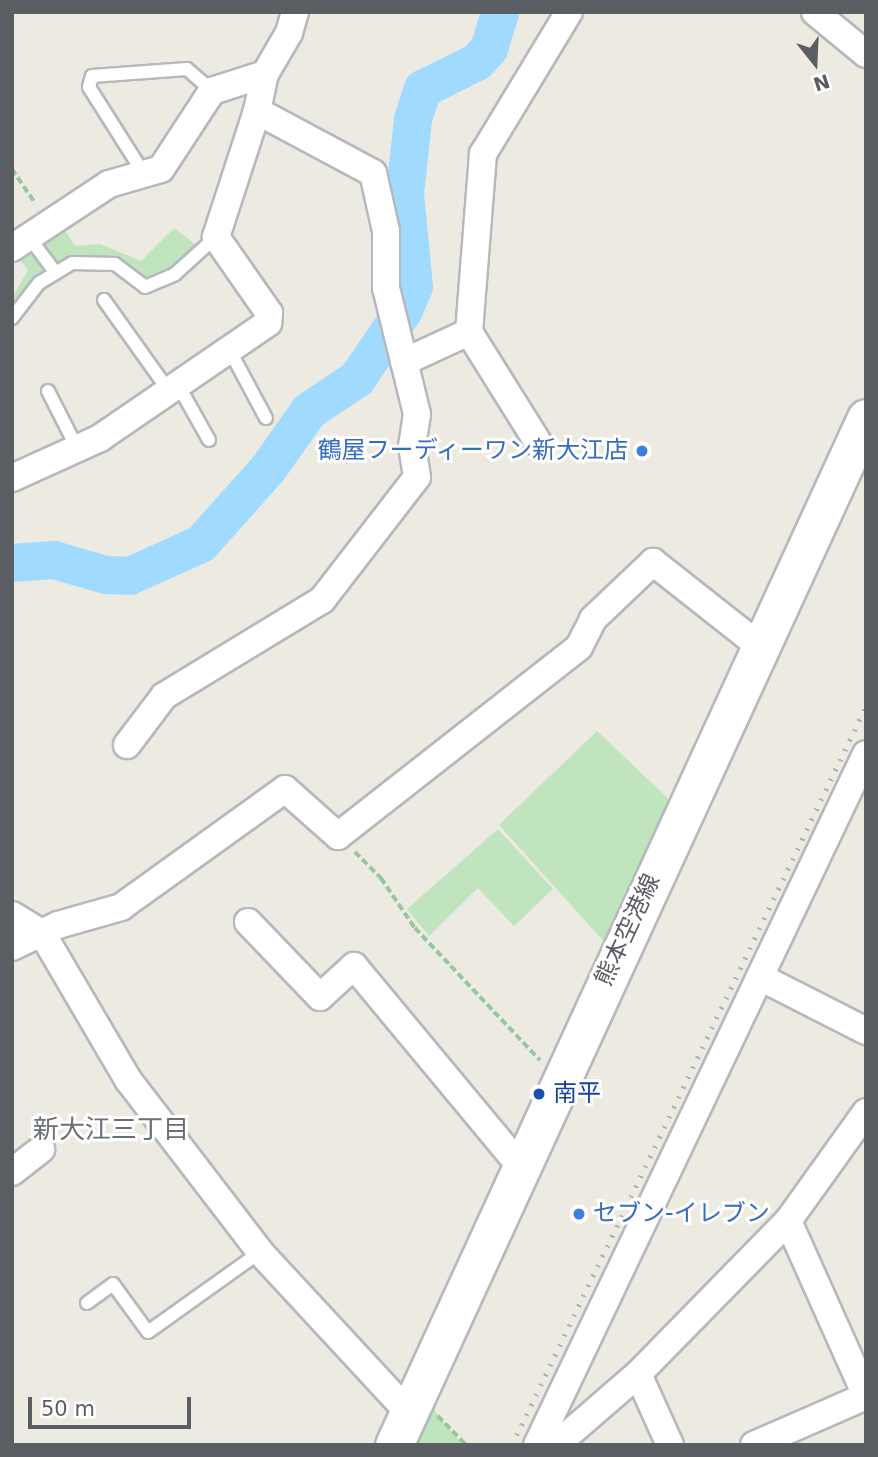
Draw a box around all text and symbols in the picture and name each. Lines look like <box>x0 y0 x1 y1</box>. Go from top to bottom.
north arrow <box>780 28 850 98</box>
text: N <box>811 70 832 96</box>
place label: 鶴屋フーディーワン新大江店 <box>316 437 628 465</box>
marker: 鶴屋フーディーワン新大江店 <box>634 443 650 459</box>
street label: 熊本空港線 <box>590 870 666 990</box>
place label: 南平 <box>553 1080 601 1108</box>
marker: 南平 <box>531 1086 547 1102</box>
district label: 新大江三丁目 <box>33 1114 189 1146</box>
place label: セブン-イレブン <box>593 1200 770 1228</box>
marker: セブン-イレブン <box>571 1206 587 1222</box>
scale bar <box>32 1384 194 1428</box>
text: 50 m <box>41 1397 95 1421</box>

